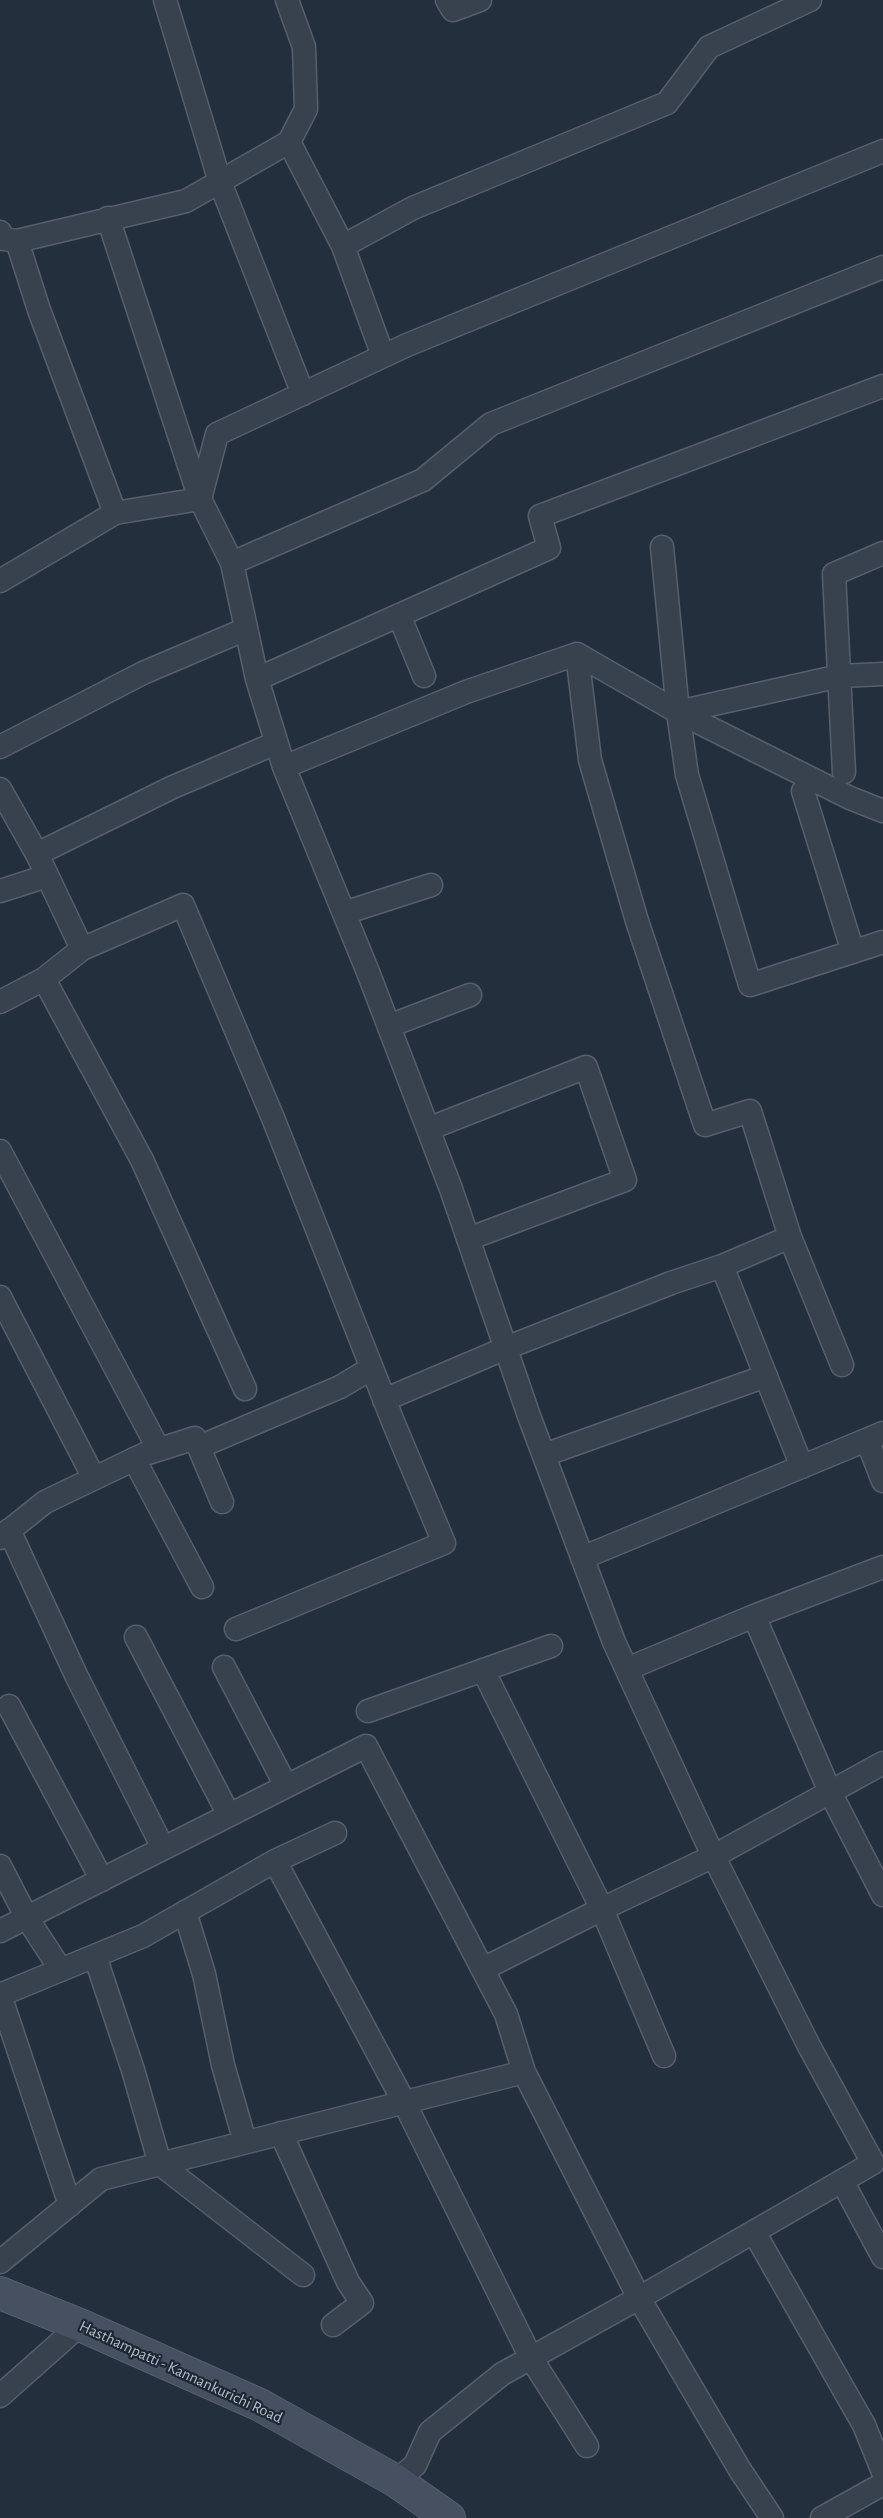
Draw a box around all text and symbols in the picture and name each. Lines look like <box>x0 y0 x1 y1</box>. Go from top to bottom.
street label: Hasthampatti - Kannankurichi Road <box>76 2316 286 2428</box>

